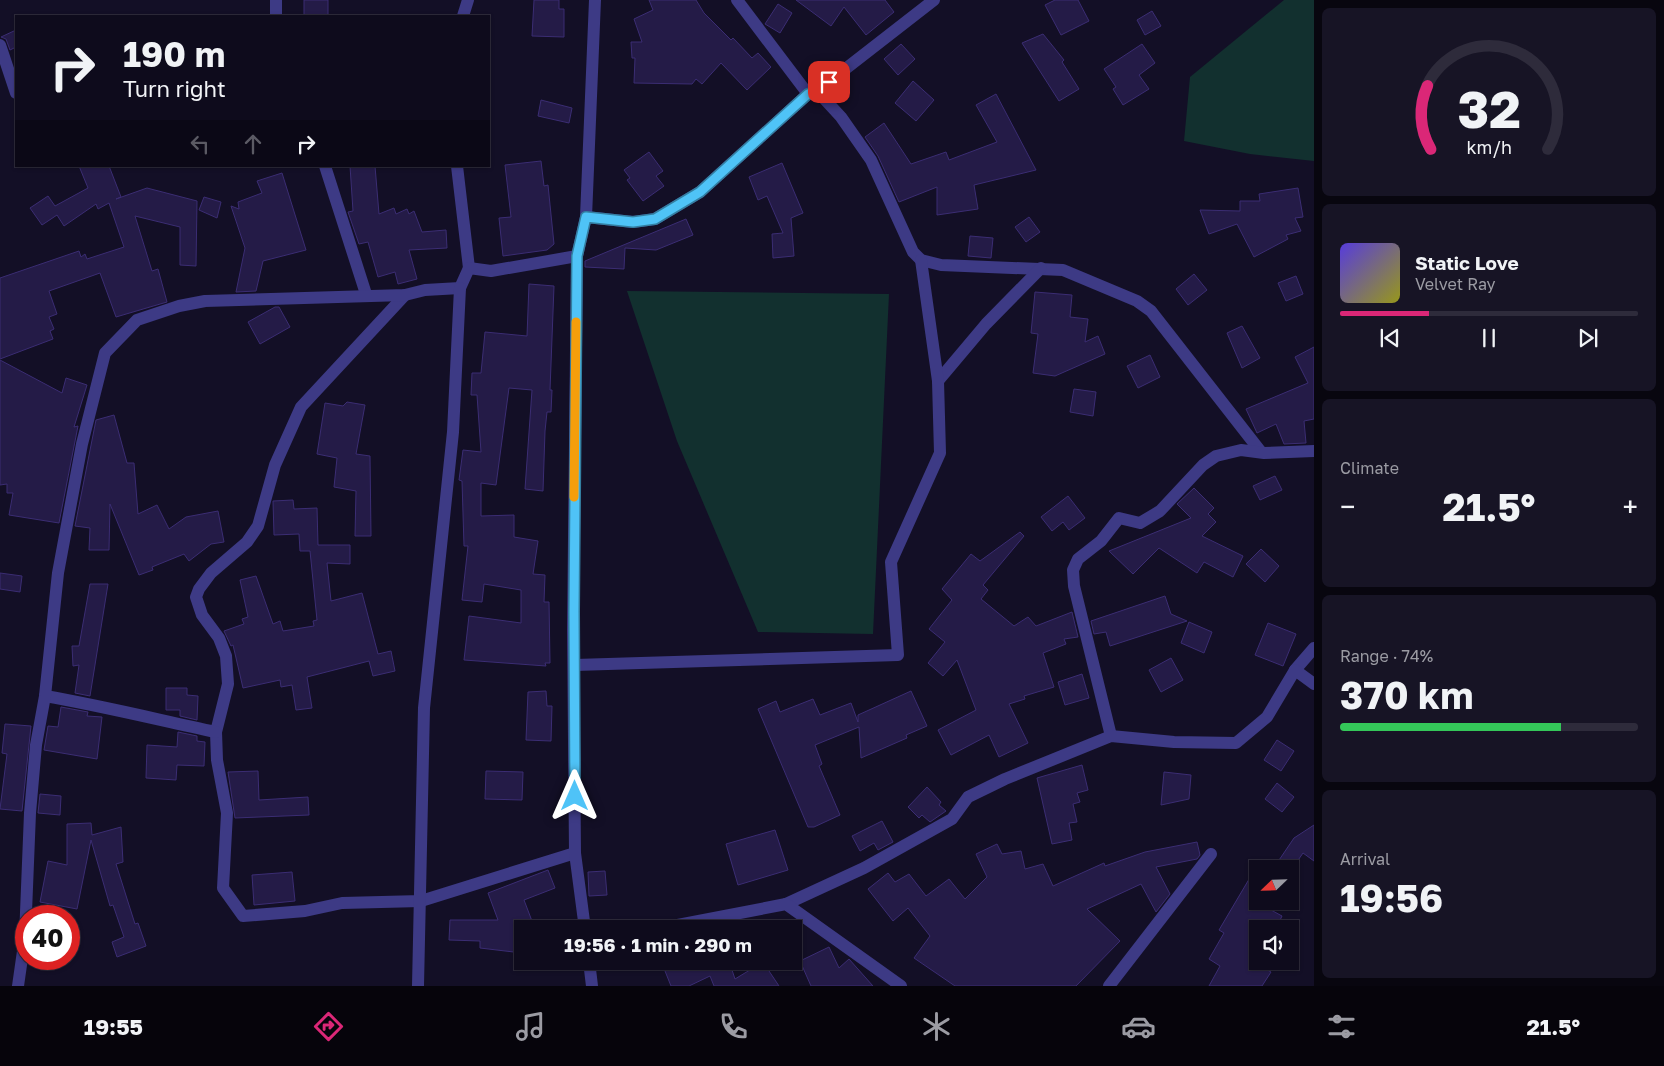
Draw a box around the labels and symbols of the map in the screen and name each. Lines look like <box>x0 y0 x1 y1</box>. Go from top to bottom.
pin <box>808 61 850 103</box>
position arrow <box>548 769 600 821</box>
north arrow <box>1249 860 1299 910</box>
speed limit sign: 40 <box>15 905 80 970</box>

